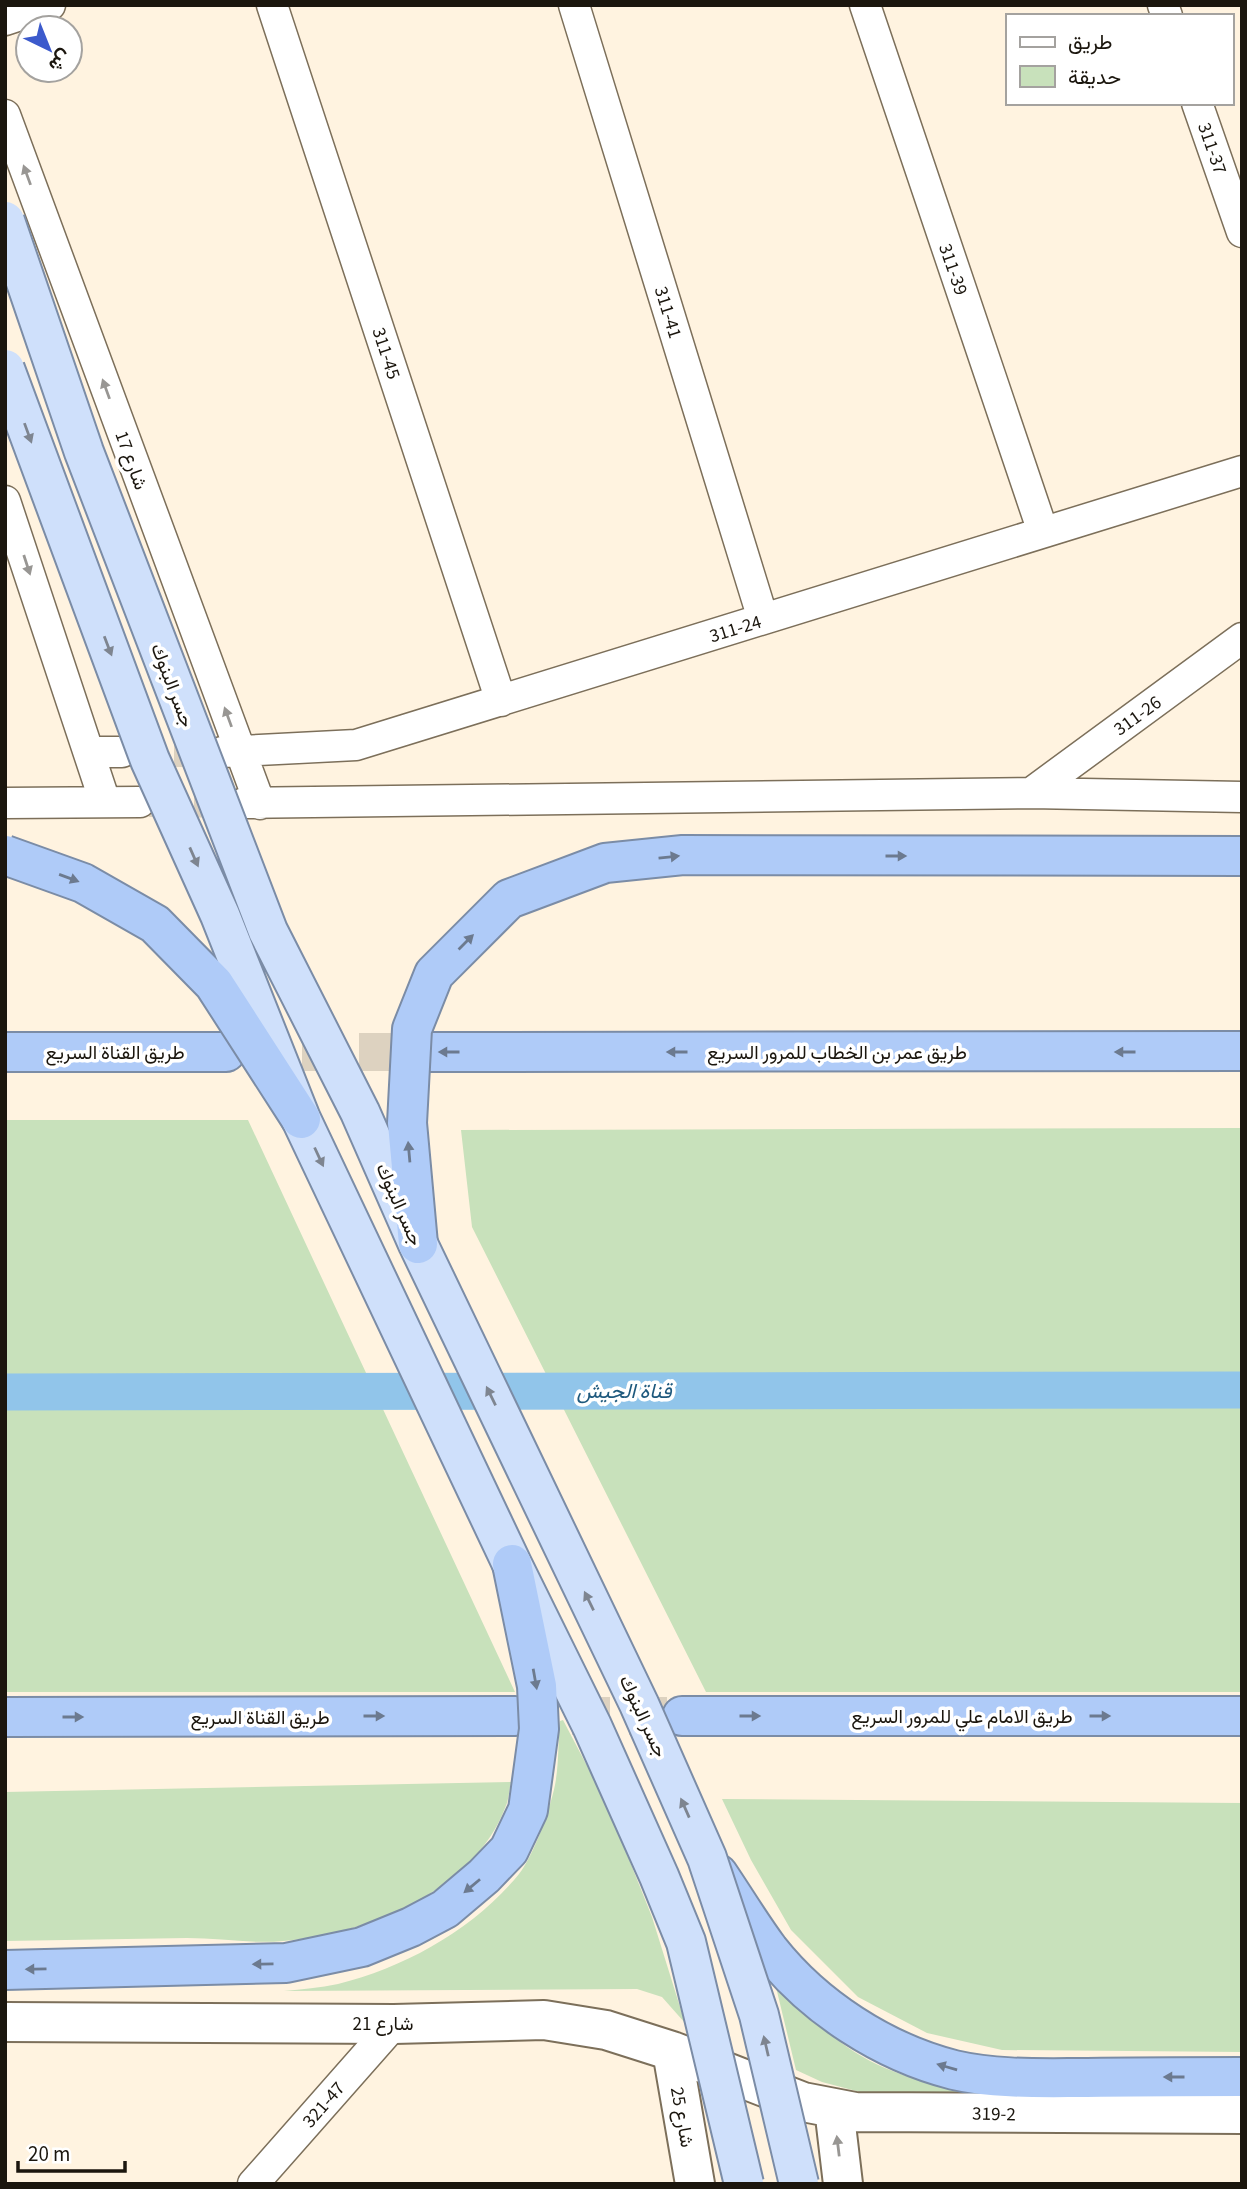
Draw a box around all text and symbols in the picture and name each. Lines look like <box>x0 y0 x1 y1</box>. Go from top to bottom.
north arrow <box>14 14 84 84</box>
legend <box>1006 14 1233 105</box>
text: طريق <box>1068 27 1113 57</box>
text: ش <box>42 43 77 78</box>
text: حديقة <box>1068 62 1121 92</box>
street label: 311-37 <box>1190 119 1233 178</box>
one-way arrow <box>21 165 32 186</box>
street label: 311-39 <box>931 240 974 299</box>
street label: 311-41 <box>647 283 688 342</box>
street label: 311-45 <box>365 324 407 383</box>
one-way arrow <box>100 378 111 399</box>
one-way arrow <box>23 423 34 444</box>
street label: شارع 17 <box>107 427 154 494</box>
one-way arrow <box>22 555 33 576</box>
street label: 311-24 <box>706 609 765 650</box>
one-way arrow <box>103 636 114 657</box>
street label: جسر البنوك <box>143 640 200 731</box>
street label: 311-26 <box>1108 690 1167 743</box>
one-way arrow <box>222 706 233 727</box>
one-way arrow <box>188 847 200 867</box>
one-way arrow <box>885 850 907 862</box>
one-way arrow <box>658 851 680 862</box>
one-way arrow <box>59 873 80 884</box>
one-way arrow <box>457 935 474 951</box>
street label: طريق القناة السريع <box>45 1040 185 1067</box>
street label: طريق عمر بن الخطاب للمرور السريع <box>707 1040 967 1067</box>
one-way arrow <box>438 1046 460 1058</box>
one-way arrow <box>665 1046 687 1058</box>
one-way arrow <box>1113 1046 1135 1058</box>
one-way arrow <box>404 1141 415 1163</box>
one-way arrow <box>313 1147 325 1167</box>
street label: جسر البنوك <box>368 1159 429 1250</box>
water label: قناة الجيش <box>577 1376 674 1406</box>
one-way arrow <box>485 1386 497 1406</box>
one-way arrow <box>584 1591 595 1611</box>
one-way arrow <box>530 1668 541 1690</box>
street label: جسر البنوك <box>612 1671 673 1762</box>
street label: طريق الامام علي للمرور السريع <box>851 1704 1073 1732</box>
street label: طريق القناة السريع <box>190 1705 330 1732</box>
one-way arrow <box>364 1710 386 1722</box>
one-way arrow <box>740 1710 762 1722</box>
one-way arrow <box>1090 1710 1112 1722</box>
one-way arrow <box>63 1711 85 1723</box>
one-way arrow <box>679 1797 690 1818</box>
one-way arrow <box>464 1878 481 1893</box>
one-way arrow <box>252 1958 274 1969</box>
one-way arrow <box>25 1963 47 1975</box>
street label: شارع 21 <box>353 2011 413 2038</box>
one-way arrow <box>760 2035 771 2057</box>
one-way arrow <box>936 2061 958 2072</box>
one-way arrow <box>1162 2071 1184 2083</box>
street label: 321-47 <box>297 2076 352 2134</box>
street label: شارع 25 <box>663 2085 700 2150</box>
street label: 319-2 <box>972 2101 1016 2128</box>
scale bar <box>18 2130 124 2174</box>
one-way arrow <box>833 2135 844 2157</box>
text: 20 m <box>28 2139 70 2169</box>

